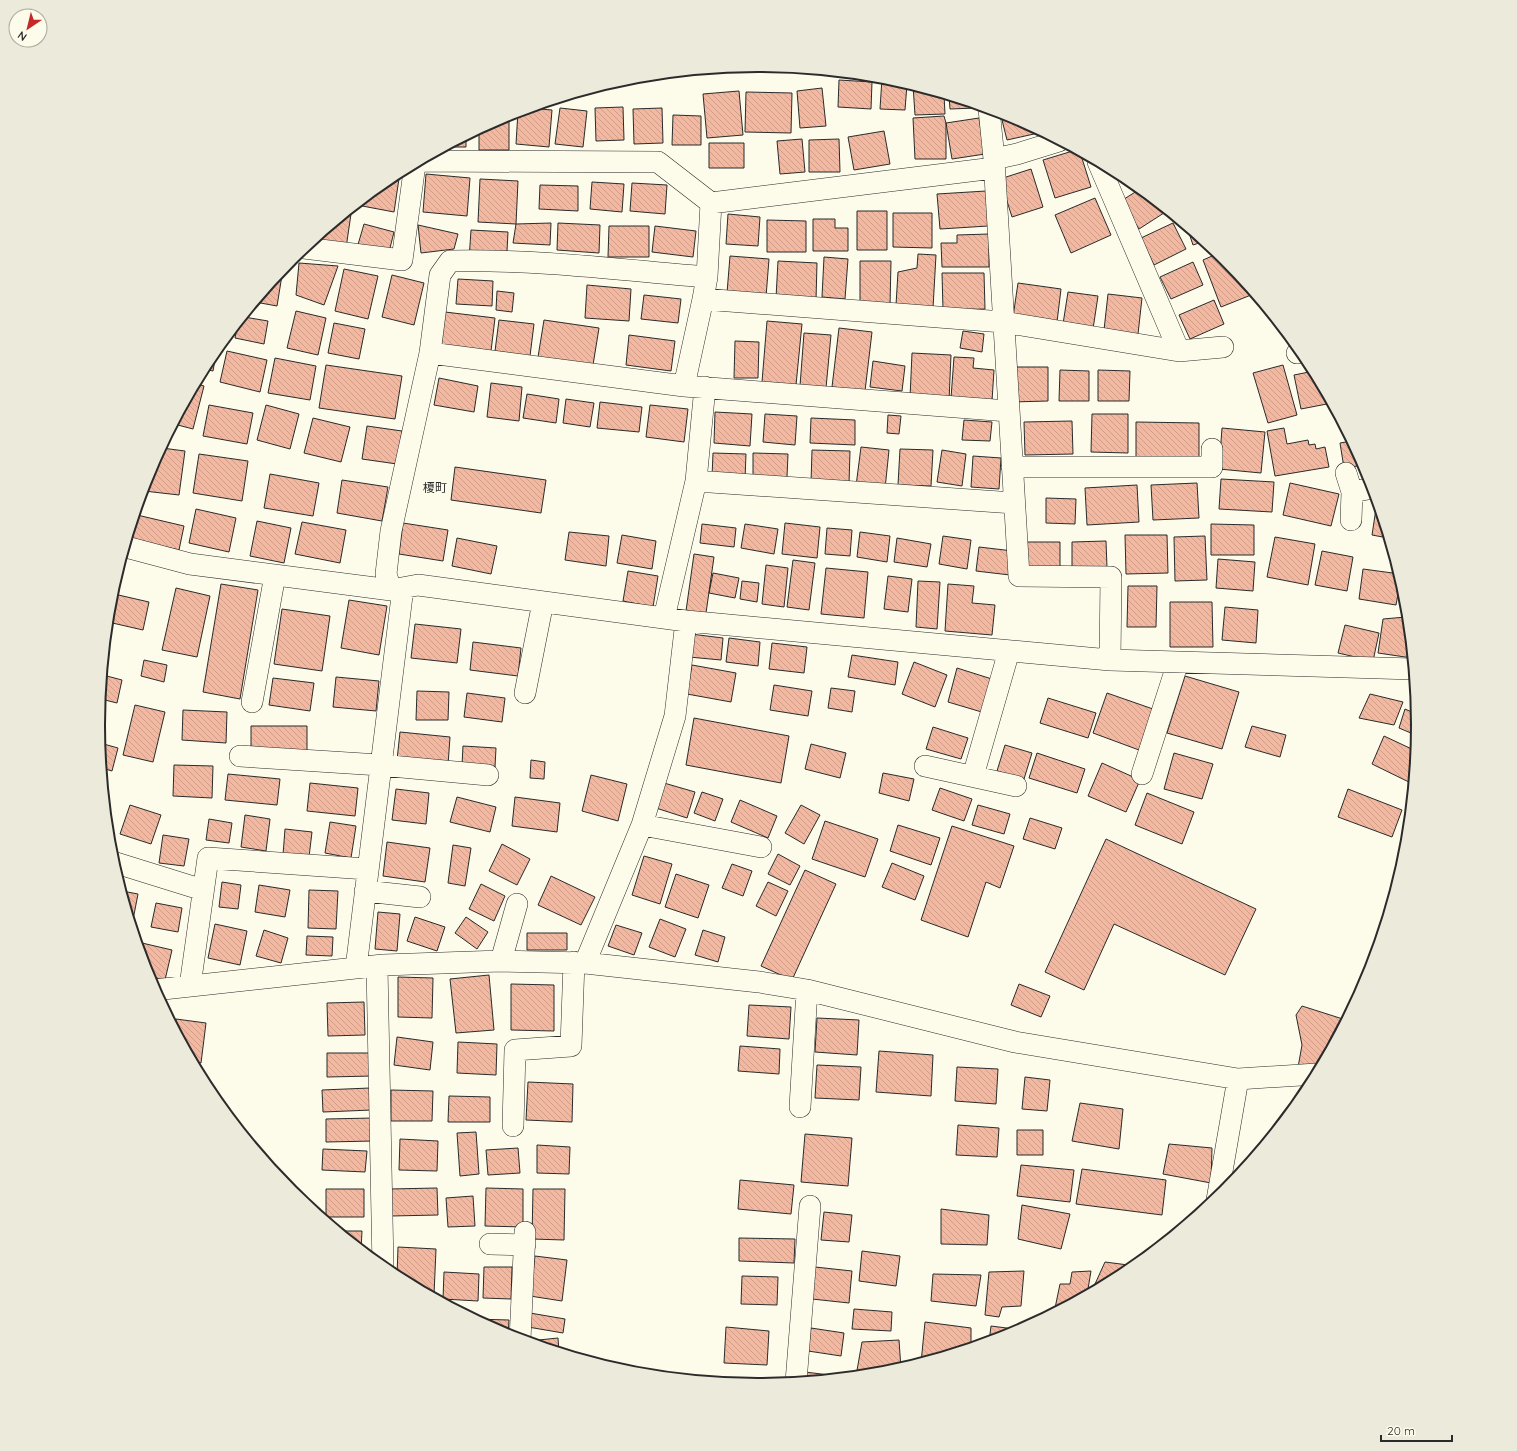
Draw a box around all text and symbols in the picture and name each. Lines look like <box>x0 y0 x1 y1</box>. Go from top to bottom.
north arrow <box>8 8 48 48</box>
text: N <box>15 28 30 44</box>
district label: 榎町 <box>423 480 447 495</box>
scale bar <box>1381 1417 1452 1443</box>
text: 20 m <box>1387 1423 1415 1438</box>

